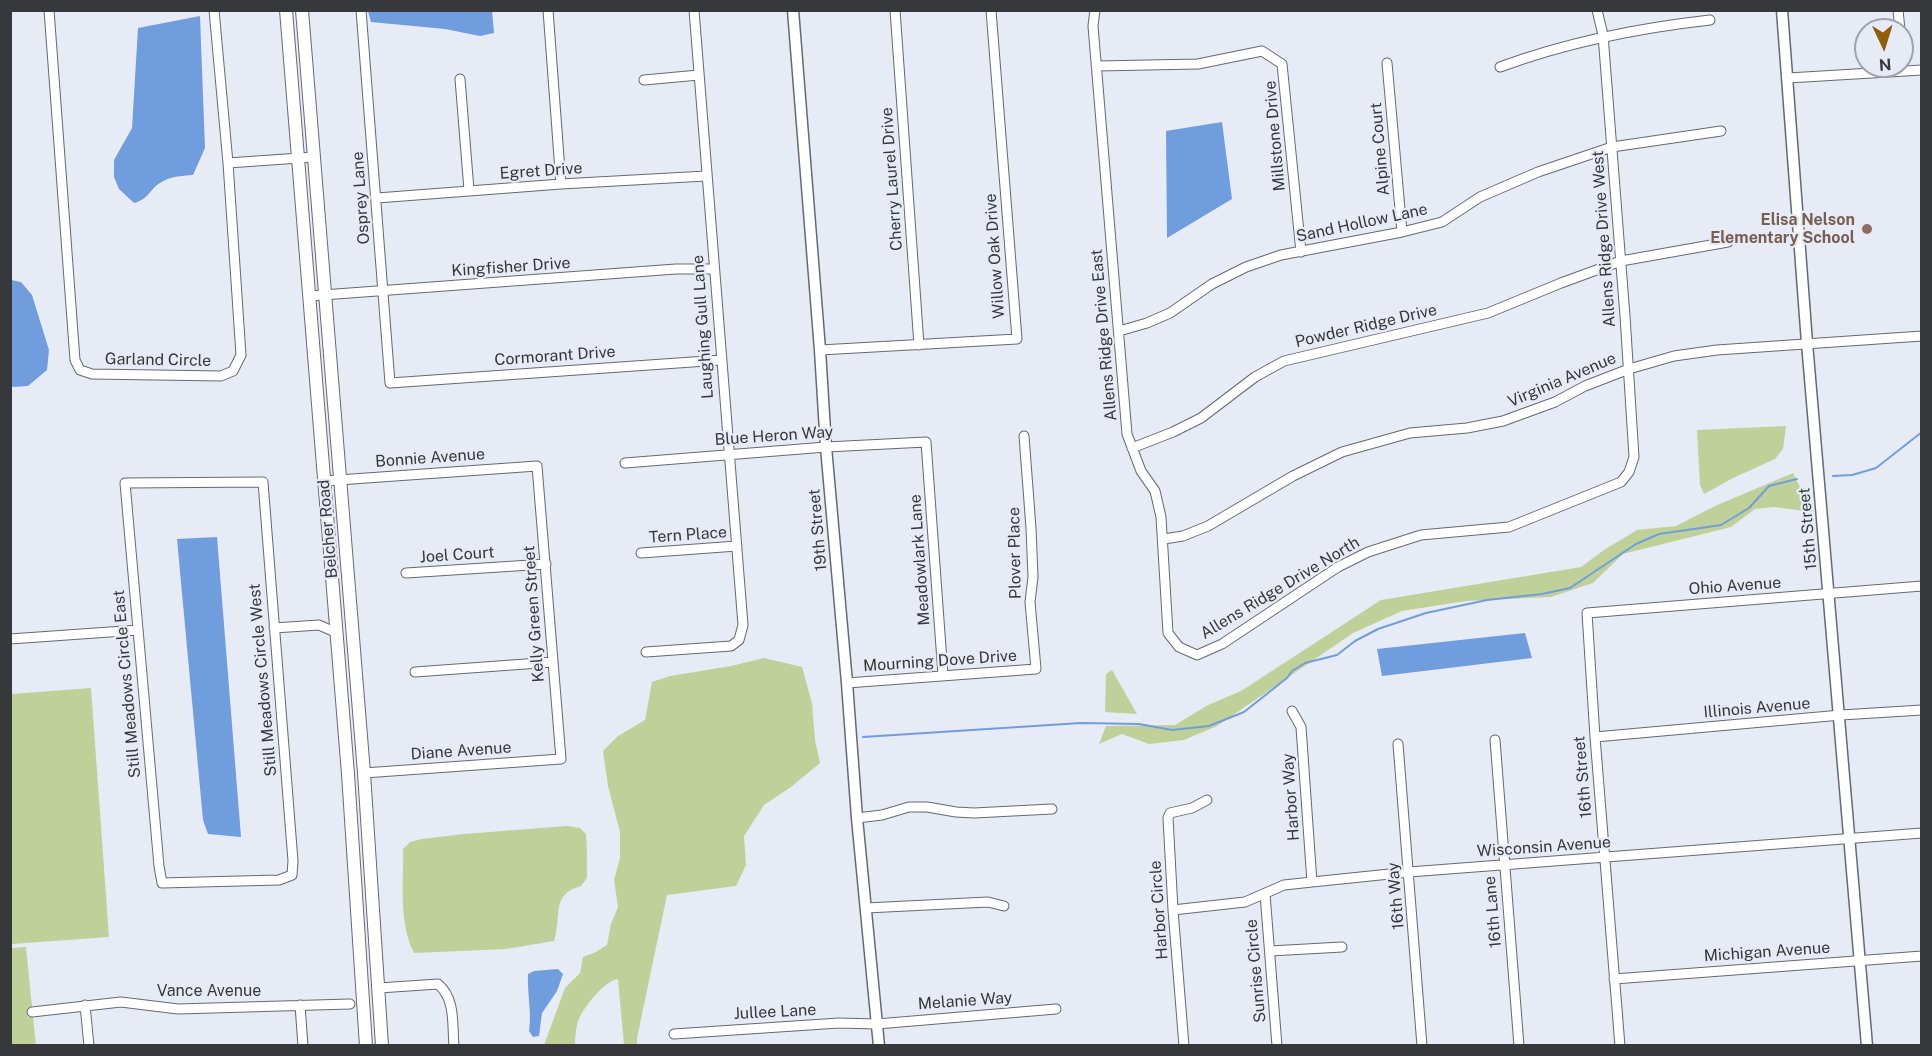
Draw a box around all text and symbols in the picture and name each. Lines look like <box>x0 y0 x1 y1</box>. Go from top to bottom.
north arrow <box>1854 18 1914 78</box>
text: N <box>1878 55 1892 74</box>
street label: Millstone Drive <box>1261 80 1289 192</box>
street label: Alpine Court <box>1366 102 1394 196</box>
street label: Cherry Laurel Drive <box>877 107 907 251</box>
street label: Allens Ridge Drive West <box>1588 150 1620 328</box>
street label: Osprey Lane <box>348 151 374 245</box>
street label: Egret Drive <box>499 159 583 183</box>
street label: Willow Oak Drive <box>981 193 1009 319</box>
street label: Sand Hollow Lane <box>1295 200 1429 246</box>
place label: Elisa Nelson Elementary School <box>1710 210 1855 248</box>
marker: Elisa Nelson Elementary School <box>1860 222 1874 236</box>
street label: Allens Ridge Drive East <box>1087 248 1121 422</box>
street label: Kingfisher Drive <box>451 253 571 281</box>
street label: Laughing Gull Lane <box>688 255 718 399</box>
street label: Powder Ridge Drive <box>1293 300 1439 352</box>
street label: Cormorant Drive <box>494 342 616 370</box>
street label: Garland Circle <box>105 349 211 371</box>
street label: Virginia Avenue <box>1505 349 1619 411</box>
street label: Blue Heron Way <box>714 422 834 450</box>
street label: Bonnie Avenue <box>374 445 486 471</box>
street label: Belcher Road <box>314 479 342 579</box>
street label: 15th Street <box>1795 487 1821 571</box>
street label: 19th Street <box>805 488 831 572</box>
street label: Meadowlark Lane <box>906 494 934 626</box>
street label: Plover Place <box>1005 507 1025 599</box>
street label: Tern Place <box>648 523 728 547</box>
street label: Allens Ridge Drive North <box>1197 533 1363 643</box>
street label: Joel Court <box>419 543 495 567</box>
street label: Kelly Green Street <box>520 545 548 683</box>
street label: Ohio Avenue <box>1688 573 1782 599</box>
street label: Still Meadows Circle West <box>245 583 281 777</box>
street label: Still Meadows Circle East <box>109 589 145 779</box>
street label: Mourning Dove Drive <box>862 646 1018 676</box>
street label: Illinois Avenue <box>1703 694 1811 722</box>
street label: 16th Street <box>1570 735 1596 819</box>
street label: Diane Avenue <box>410 738 512 764</box>
street label: Harbor Way <box>1278 753 1304 841</box>
street label: Wisconsin Avenue <box>1476 833 1612 861</box>
street label: Harbor Circle <box>1146 860 1172 960</box>
street label: 16th Way <box>1383 862 1409 930</box>
street label: 16th Lane <box>1480 875 1506 949</box>
street label: Sunrise Circle <box>1242 918 1270 1024</box>
street label: Michigan Avenue <box>1703 938 1831 966</box>
street label: Vance Avenue <box>157 981 261 1001</box>
street label: Melanie Way <box>917 988 1013 1014</box>
street label: Jullee Lane <box>733 1000 817 1024</box>

